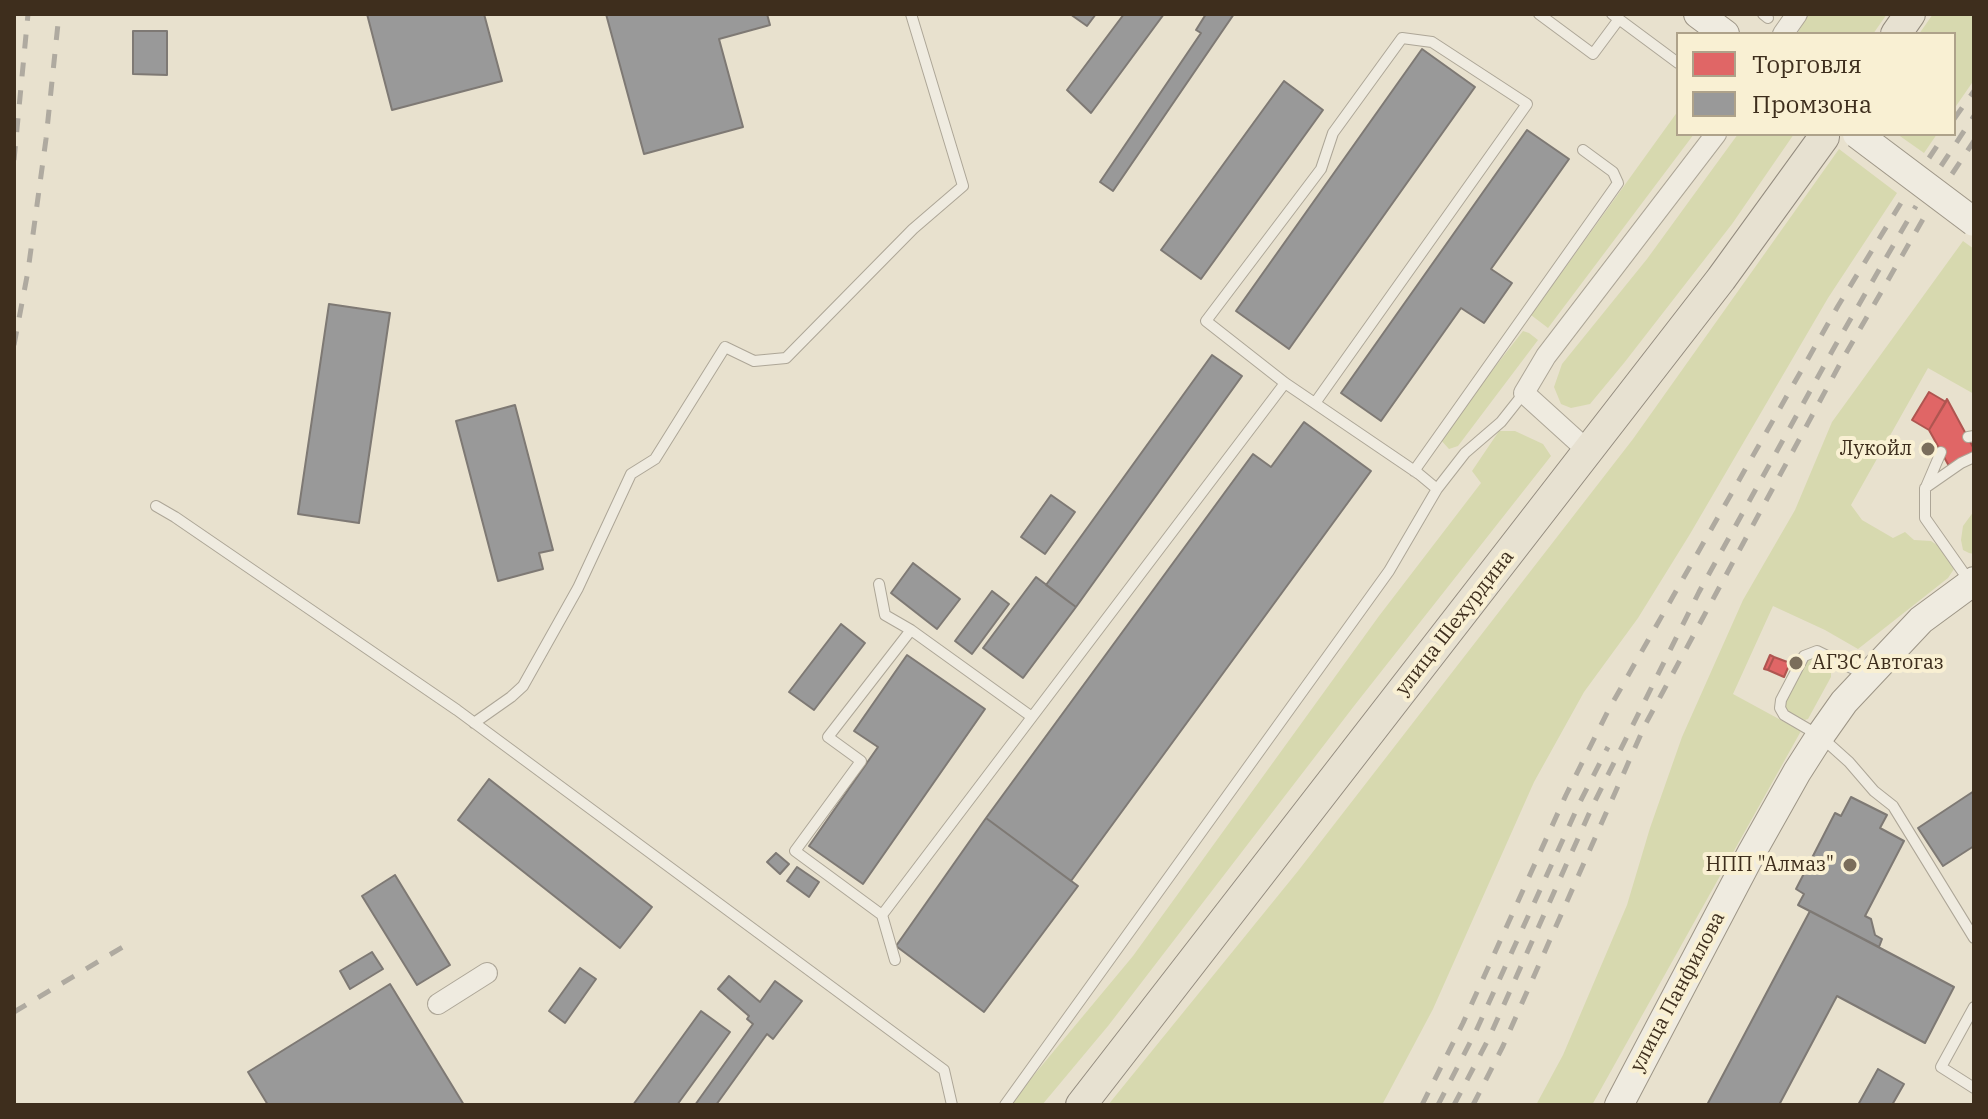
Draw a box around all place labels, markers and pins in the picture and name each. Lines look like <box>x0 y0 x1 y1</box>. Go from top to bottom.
place label: Лукойл <box>1840 437 1912 461</box>
marker: Лукойл <box>1919 440 1937 458</box>
place label: АГЗС Автогаз <box>1812 651 1944 675</box>
marker: АГЗС Автогаз <box>1787 654 1805 672</box>
place label: НПП "Алмаз" <box>1706 853 1834 877</box>
marker: НПП "Алмаз" <box>1841 856 1859 874</box>

